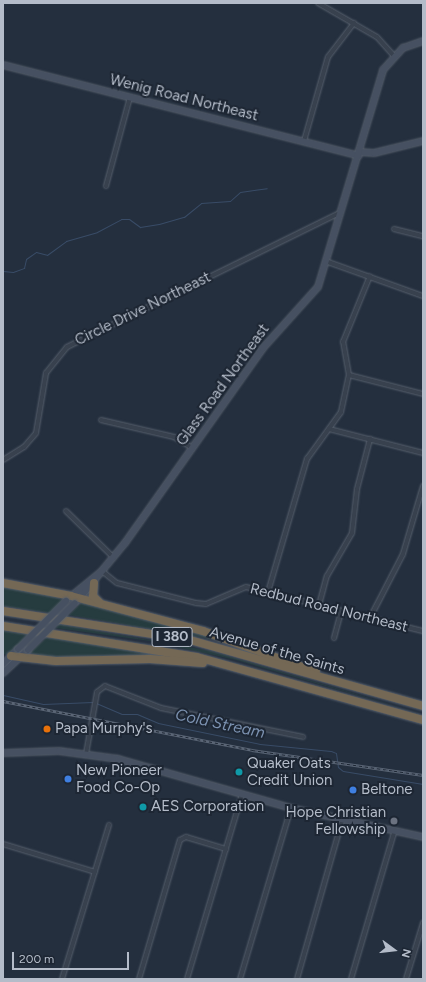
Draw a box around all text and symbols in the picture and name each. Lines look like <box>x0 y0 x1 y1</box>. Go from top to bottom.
street label: Wenig Road Northeast <box>108 71 260 125</box>
street label: Circle Drive Northeast <box>72 268 214 350</box>
street label: Glass Road Northeast <box>173 321 273 449</box>
street label: Redbud Road Northeast <box>248 580 410 636</box>
street label: Avenue of the Saints <box>207 623 347 679</box>
road number: I 380 <box>151 625 193 649</box>
water label: Cold Stream <box>174 705 266 743</box>
place label: Papa Murphy's <box>55 720 153 738</box>
marker: Papa Murphy's <box>42 724 52 734</box>
place label: Quaker Oats Credit Union <box>247 754 332 789</box>
place label: New Pioneer Food Co-Op <box>76 761 162 796</box>
marker: Quaker Oats Credit Union <box>234 767 244 777</box>
marker: New Pioneer Food Co-Op <box>63 774 73 784</box>
place label: Beltone <box>361 781 413 799</box>
marker: Beltone <box>348 785 358 795</box>
place label: AES Corporation <box>151 798 264 816</box>
marker: AES Corporation <box>138 802 148 812</box>
place label: Hope Christian Fellowship <box>285 803 386 838</box>
marker: Hope Christian Fellowship <box>389 816 399 826</box>
north arrow <box>374 930 414 970</box>
scale bar <box>14 944 131 970</box>
text: N <box>399 947 413 959</box>
text: 200 m <box>19 952 54 966</box>

